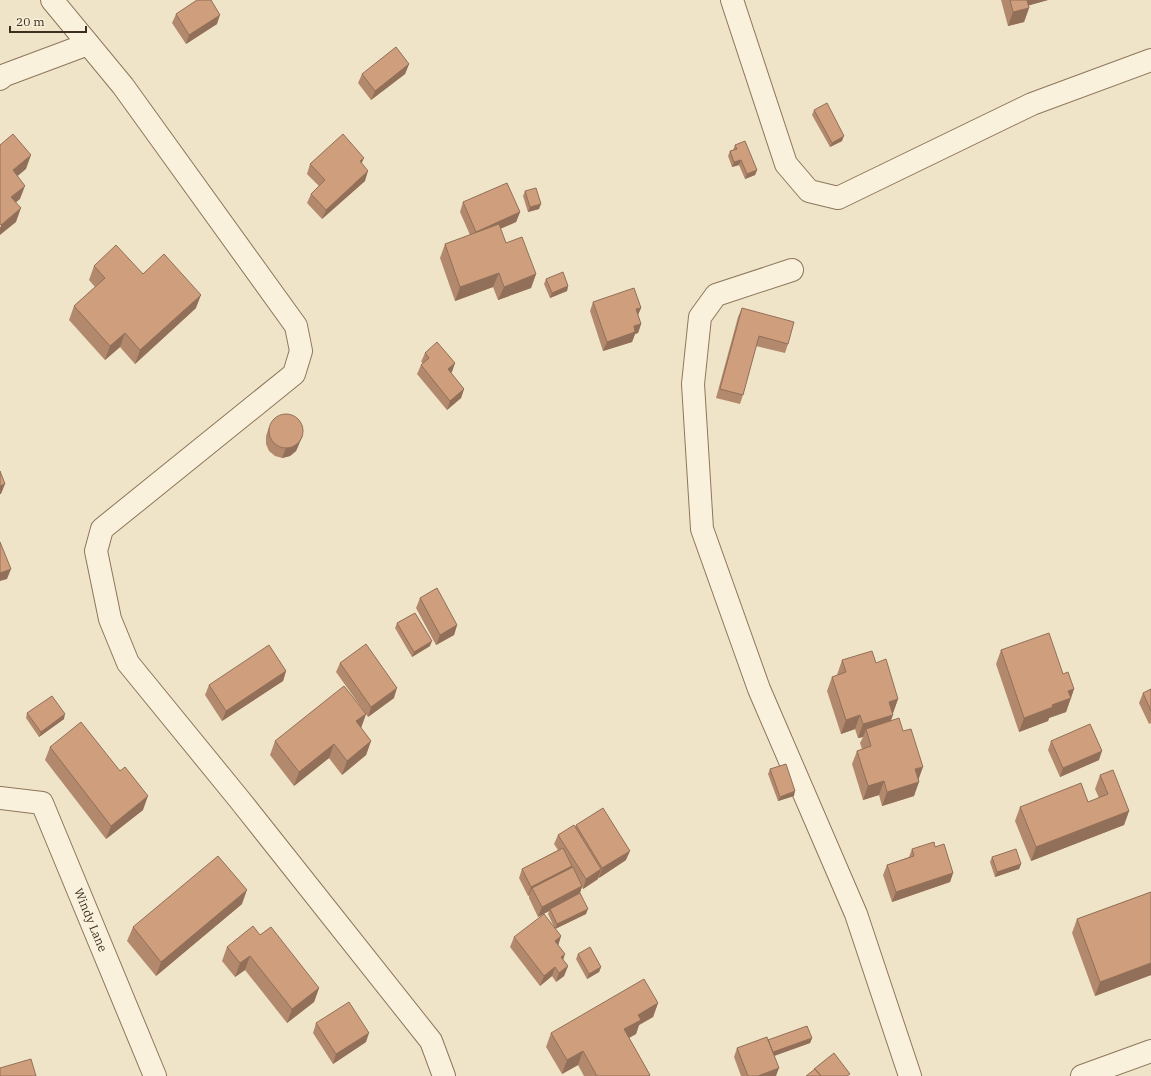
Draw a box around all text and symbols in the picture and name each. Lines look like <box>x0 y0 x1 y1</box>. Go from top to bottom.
scale bar <box>10 8 86 34</box>
text: 20 m <box>16 14 45 29</box>
street label: Windy Lane <box>71 886 111 954</box>

